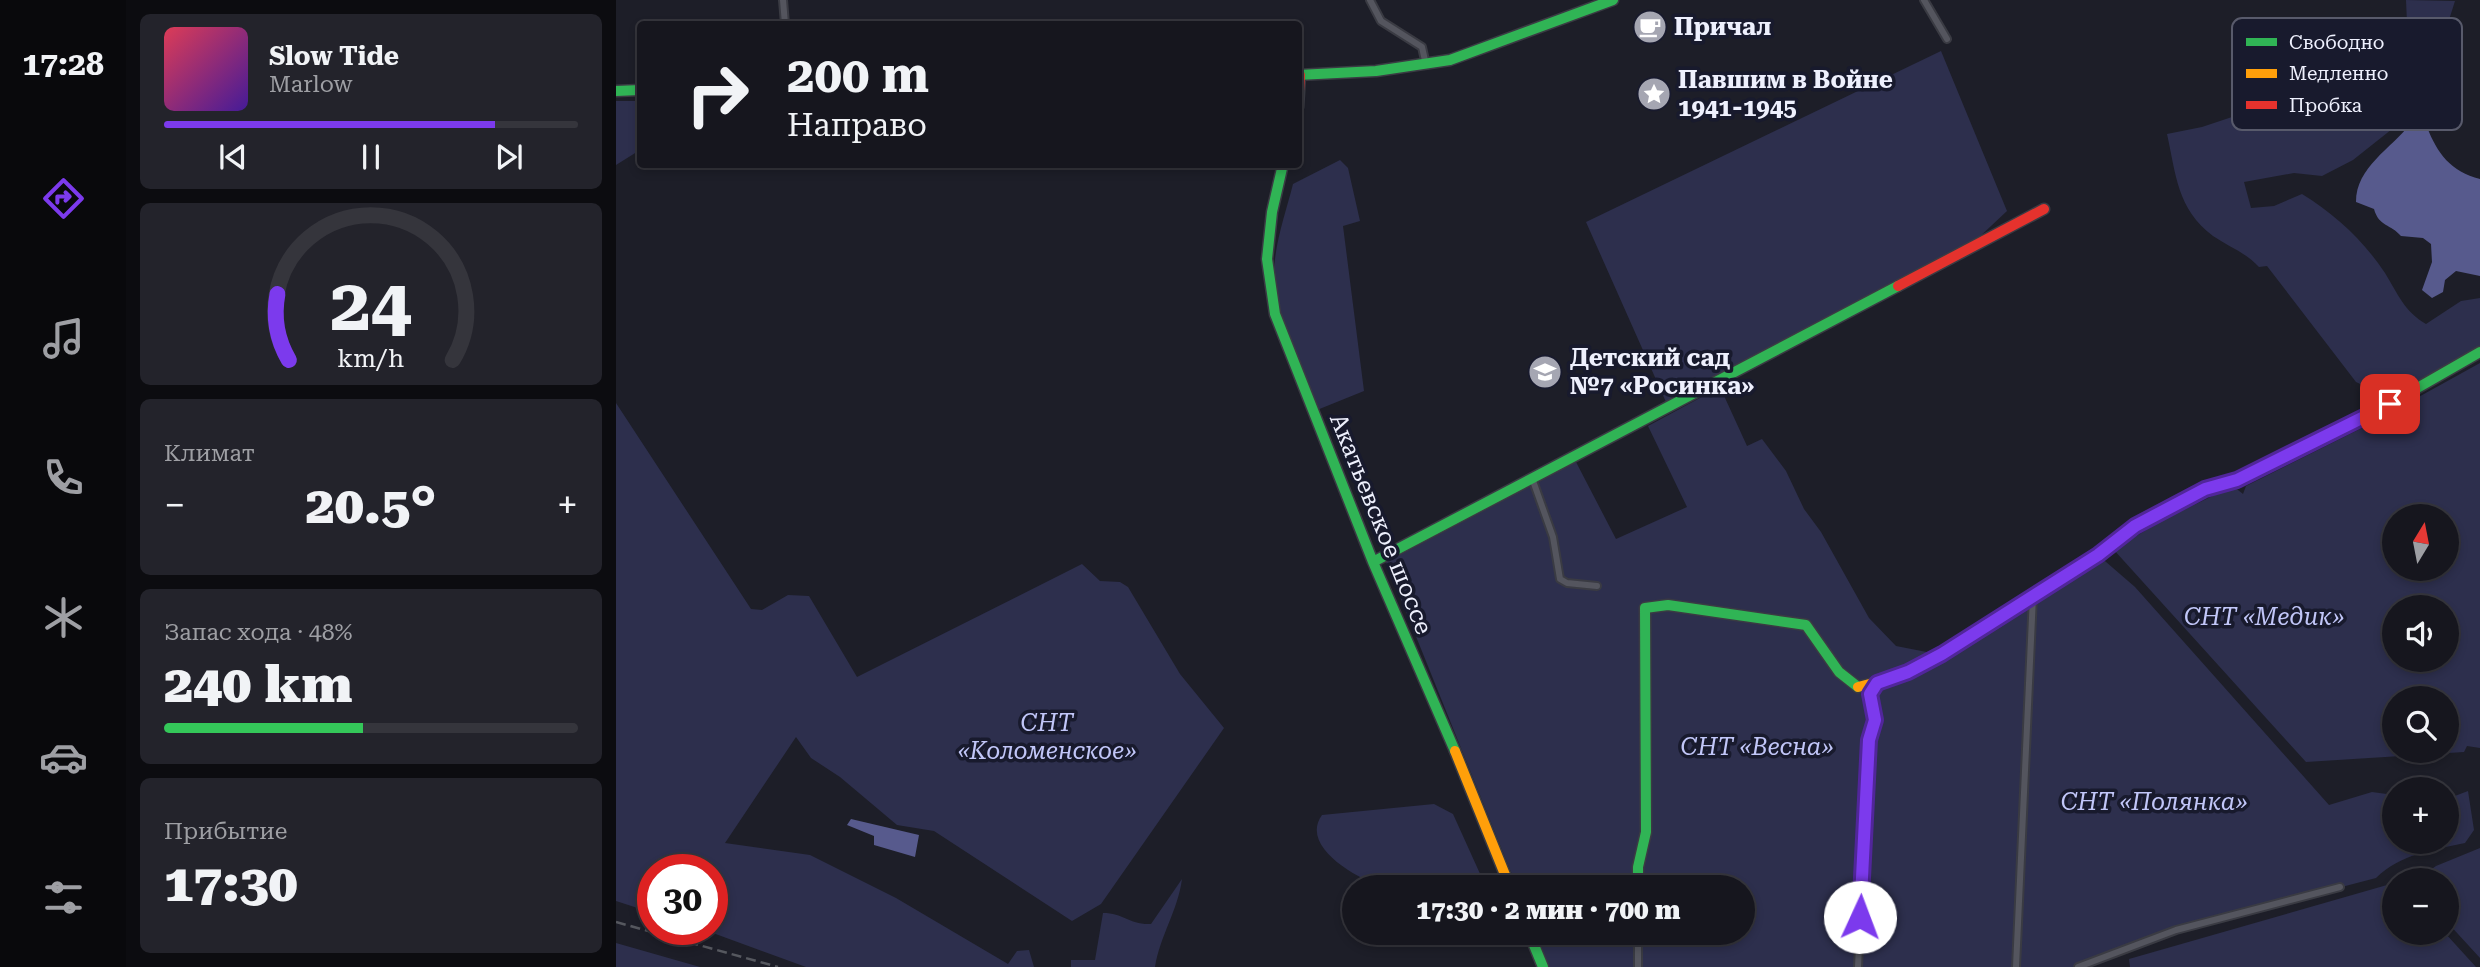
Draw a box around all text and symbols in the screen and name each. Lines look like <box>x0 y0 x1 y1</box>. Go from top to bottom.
cafe icon: Причал <box>1631 8 1669 46</box>
place label: Причал <box>1674 13 1772 41</box>
legend <box>2232 18 2462 130</box>
text: Свободно <box>2289 31 2384 54</box>
text: Slow Tide <box>269 41 399 71</box>
text: 17:28 <box>22 45 104 83</box>
text: 200 m <box>787 47 929 104</box>
icon: right <box>672 49 763 140</box>
text: Медленно <box>2289 62 2388 85</box>
place label: Павшим в Войне 1941-1945 <box>1678 66 1893 122</box>
text: Marlow <box>269 71 352 98</box>
place icon: Павшим в Войне 1941-1945 <box>1635 75 1673 113</box>
text: Пробка <box>2289 94 2363 117</box>
text: Направо <box>787 106 927 144</box>
icon: previous <box>214 138 252 176</box>
icon: pause <box>352 138 390 176</box>
icon: next <box>490 138 528 176</box>
icon: directions <box>39 174 88 223</box>
text: 24 <box>330 264 412 349</box>
icon: music <box>39 314 88 363</box>
text: km/h <box>338 344 404 373</box>
place label: Детский сад №7 «Росинка» <box>1570 344 1754 400</box>
school or university icon: Детский сад №7 «Росинка» <box>1526 353 1564 391</box>
pin <box>2360 374 2420 434</box>
icon: arrive <box>2371 385 2409 423</box>
street label: Акатьевское шоссе <box>1324 409 1438 639</box>
text: Климат <box>164 440 255 467</box>
icon: phone <box>39 453 88 502</box>
text: 20.5° <box>306 475 436 536</box>
text: − <box>164 483 185 527</box>
text: + <box>557 483 578 527</box>
north arrow <box>2382 504 2459 581</box>
map controls <box>2382 504 2459 945</box>
icon: climate <box>39 593 88 642</box>
button: sound <box>2382 595 2459 672</box>
park label: СНТ «Медик» <box>2184 603 2344 631</box>
text: Запас хода · 48% <box>164 619 353 646</box>
text: 240 km <box>164 654 352 715</box>
button: search <box>2382 686 2459 763</box>
park label: СНТ «Коломенское» <box>958 709 1136 765</box>
icon: car <box>39 733 88 782</box>
park label: СНТ «Весна» <box>1681 733 1834 761</box>
button: + <box>2382 777 2459 854</box>
park label: СНТ «Полянка» <box>2061 788 2247 816</box>
text: Прибытие <box>164 818 287 845</box>
text: 17:30 <box>164 853 298 914</box>
speed limit sign: 30 <box>637 854 728 945</box>
button: − <box>2382 868 2459 945</box>
icon: filters <box>39 873 88 922</box>
position arrow <box>1823 880 1897 954</box>
text: 17:30 · 2 мин · 700 m <box>1416 895 1681 925</box>

